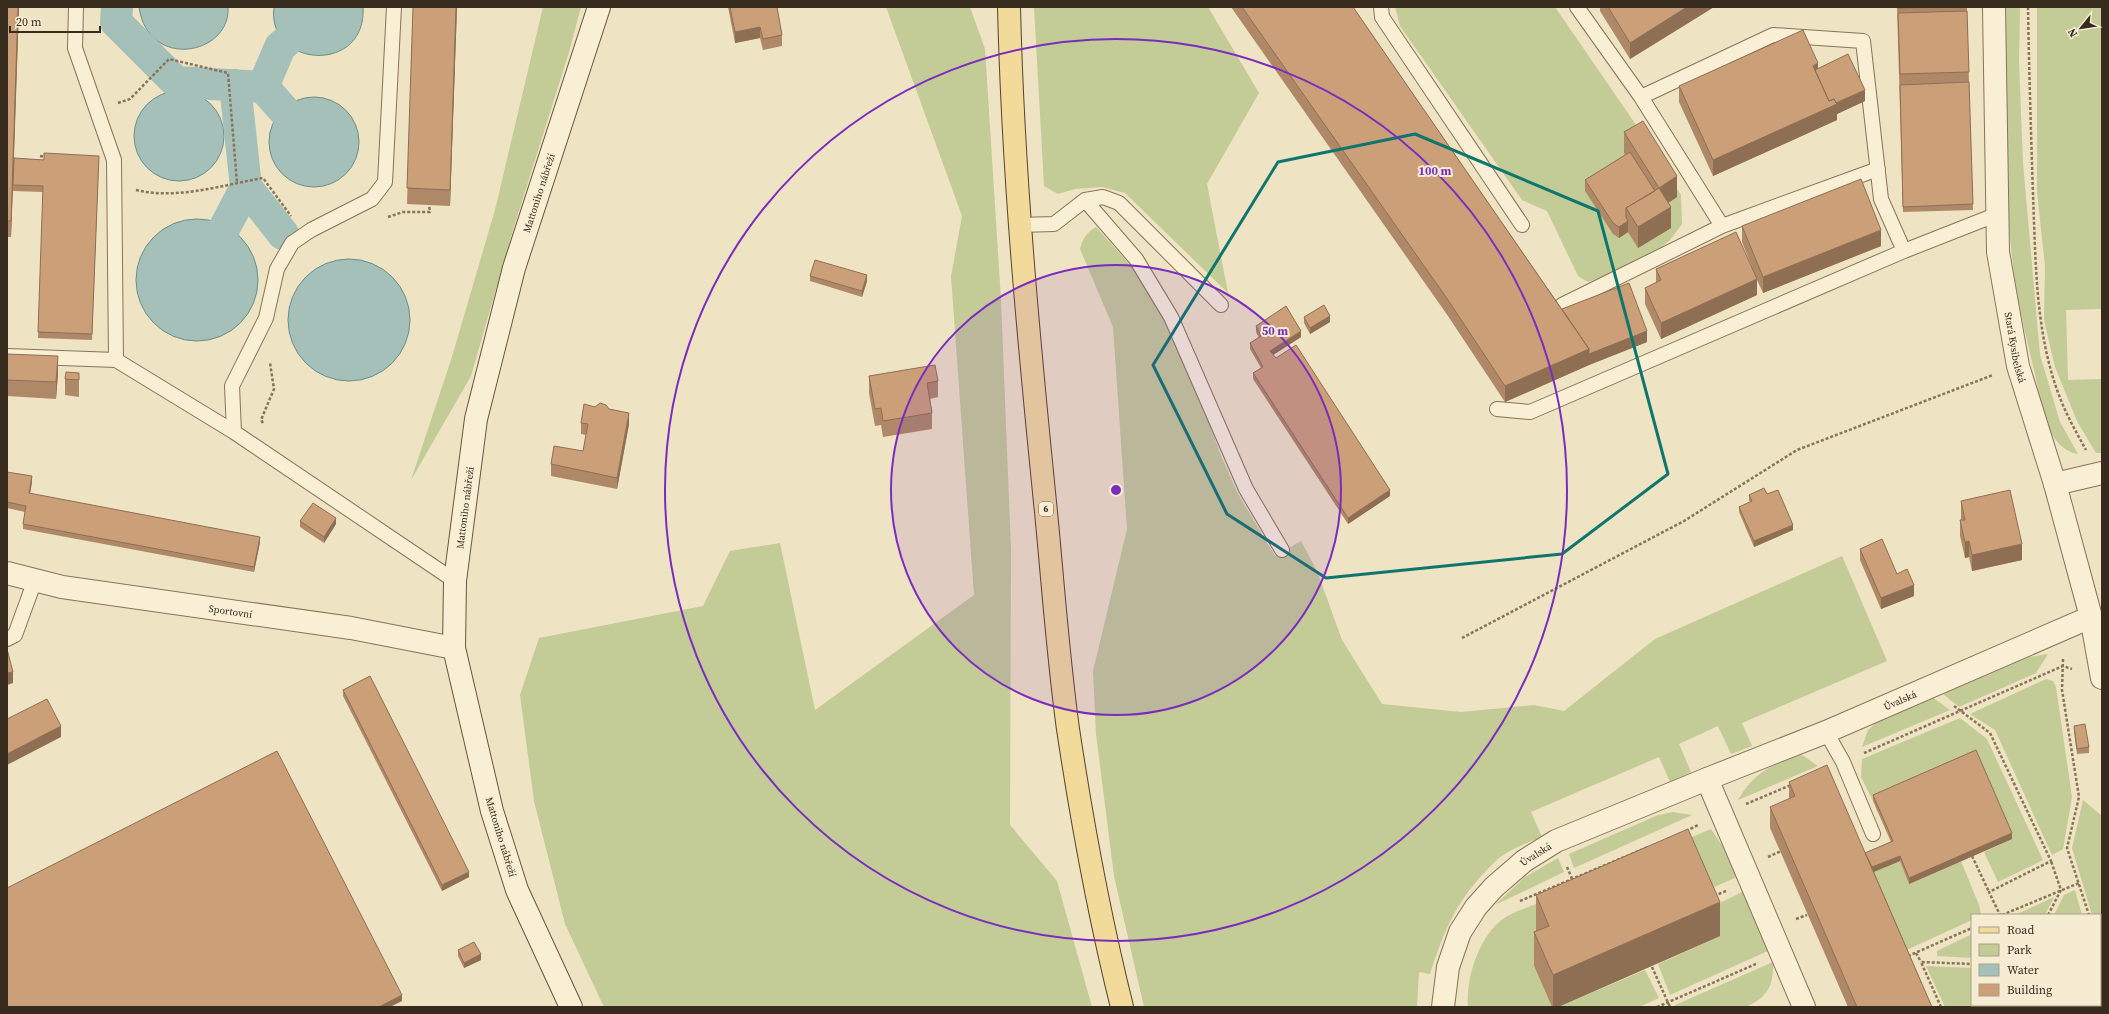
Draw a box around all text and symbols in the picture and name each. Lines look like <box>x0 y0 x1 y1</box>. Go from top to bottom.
scale bar <box>10 8 100 34</box>
north arrow <box>2061 8 2101 48</box>
text: 20 m <box>16 14 42 30</box>
text: N <box>2064 26 2081 40</box>
street label: Mattoniho nábřeží <box>519 152 557 234</box>
text: 100 m <box>1419 163 1452 179</box>
street label: Stará Kysibelská <box>2002 311 2030 385</box>
text: 50 m <box>1262 323 1288 339</box>
street label: Mattoniho nábřeží <box>453 466 476 550</box>
centre of rings <box>1109 483 1123 497</box>
road number: 6 <box>1039 502 1053 516</box>
street label: Sportovní <box>208 601 253 620</box>
street label: Úvalská <box>1881 687 1919 713</box>
street label: Mattoniho nábřeží <box>483 796 519 878</box>
street label: Úvalská <box>1517 839 1554 869</box>
legend <box>1971 914 2101 1006</box>
text: Road <box>2007 922 2034 938</box>
text: Park <box>2007 942 2032 958</box>
text: Water <box>2007 962 2039 978</box>
text: Building <box>2007 982 2052 998</box>

